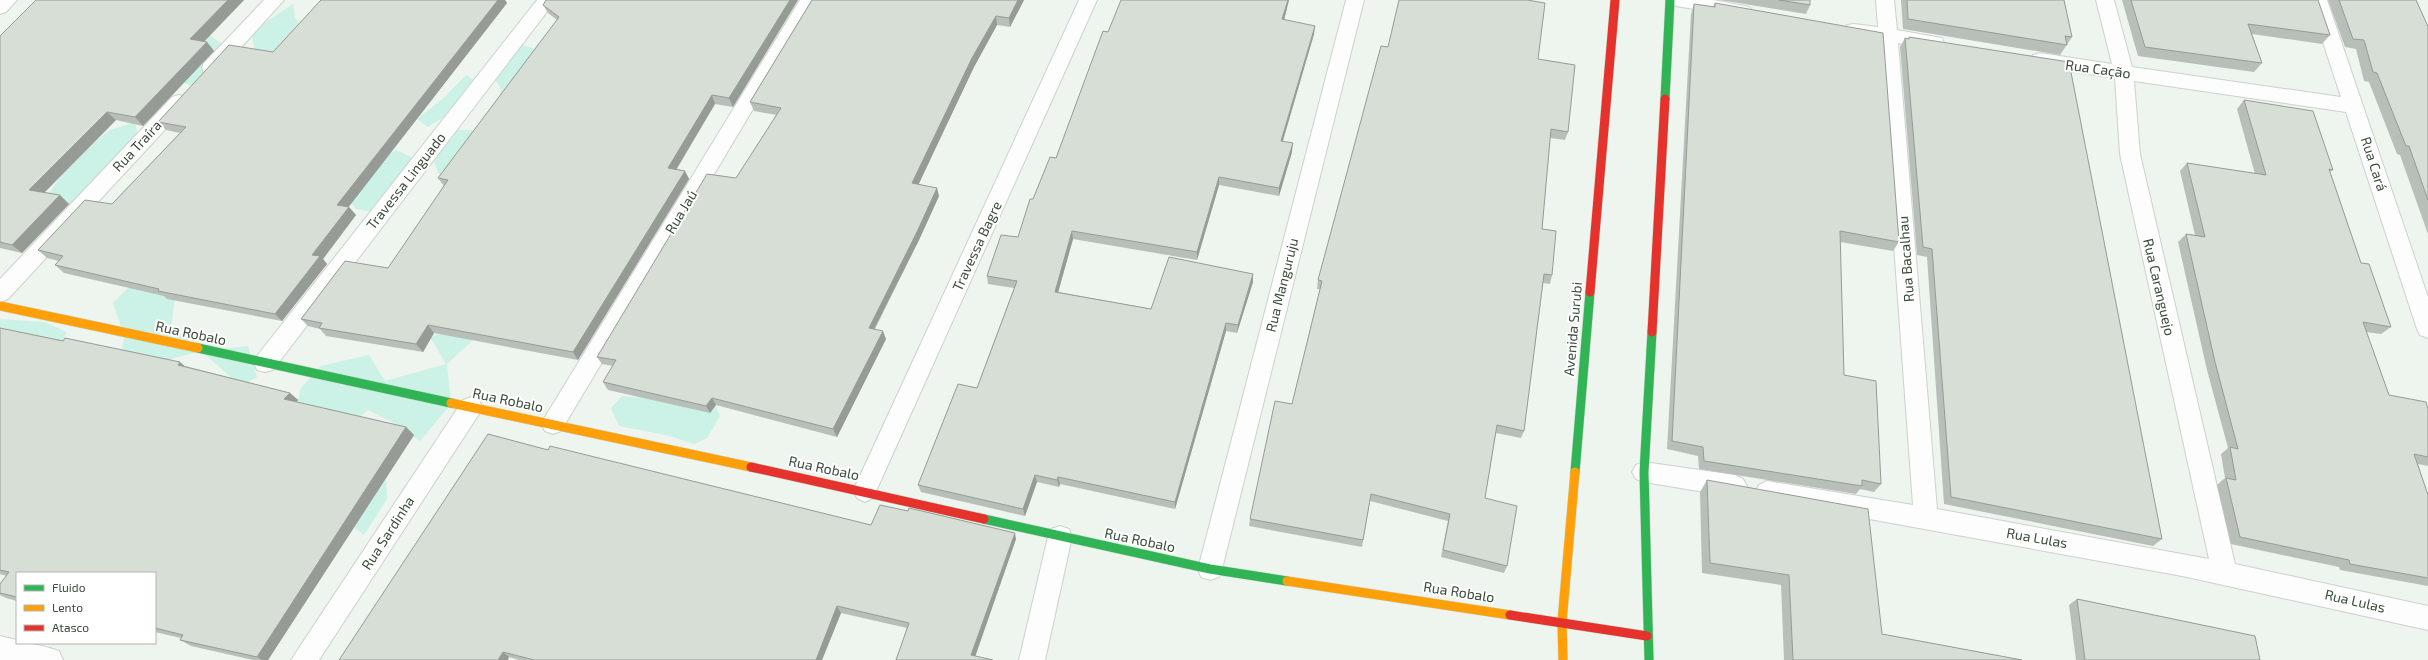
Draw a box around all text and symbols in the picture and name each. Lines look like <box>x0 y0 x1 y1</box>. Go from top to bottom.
street label: Rua Cação <box>2064 56 2132 82</box>
street label: Rua Traíra <box>109 116 165 175</box>
street label: Travessa Linguado <box>362 129 449 233</box>
street label: Rua Cará <box>2358 134 2391 193</box>
street label: Rua Jaú <box>661 187 700 237</box>
street label: Travessa Bagre <box>948 198 1005 293</box>
street label: Rua Bacalhau <box>1894 215 1917 303</box>
street label: Rua Manguruju <box>1262 236 1301 334</box>
street label: Rua Caranguejo <box>2140 237 2179 337</box>
street label: Avenida Surubi <box>1560 281 1585 377</box>
street label: Rua Robalo <box>154 317 228 348</box>
street label: Rua Robalo <box>471 384 545 415</box>
street label: Rua Robalo <box>787 452 861 483</box>
street label: Rua Sardinha <box>358 493 418 573</box>
street label: Rua Robalo <box>1103 524 1177 555</box>
street label: Rua Lulas <box>2005 524 2069 551</box>
legend <box>16 572 156 644</box>
street label: Rua Robalo <box>1422 577 1496 606</box>
text: Fluido <box>52 580 86 594</box>
street label: Rua Lulas <box>2323 585 2387 616</box>
text: Lento <box>52 600 83 614</box>
text: Atasco <box>52 620 89 634</box>

